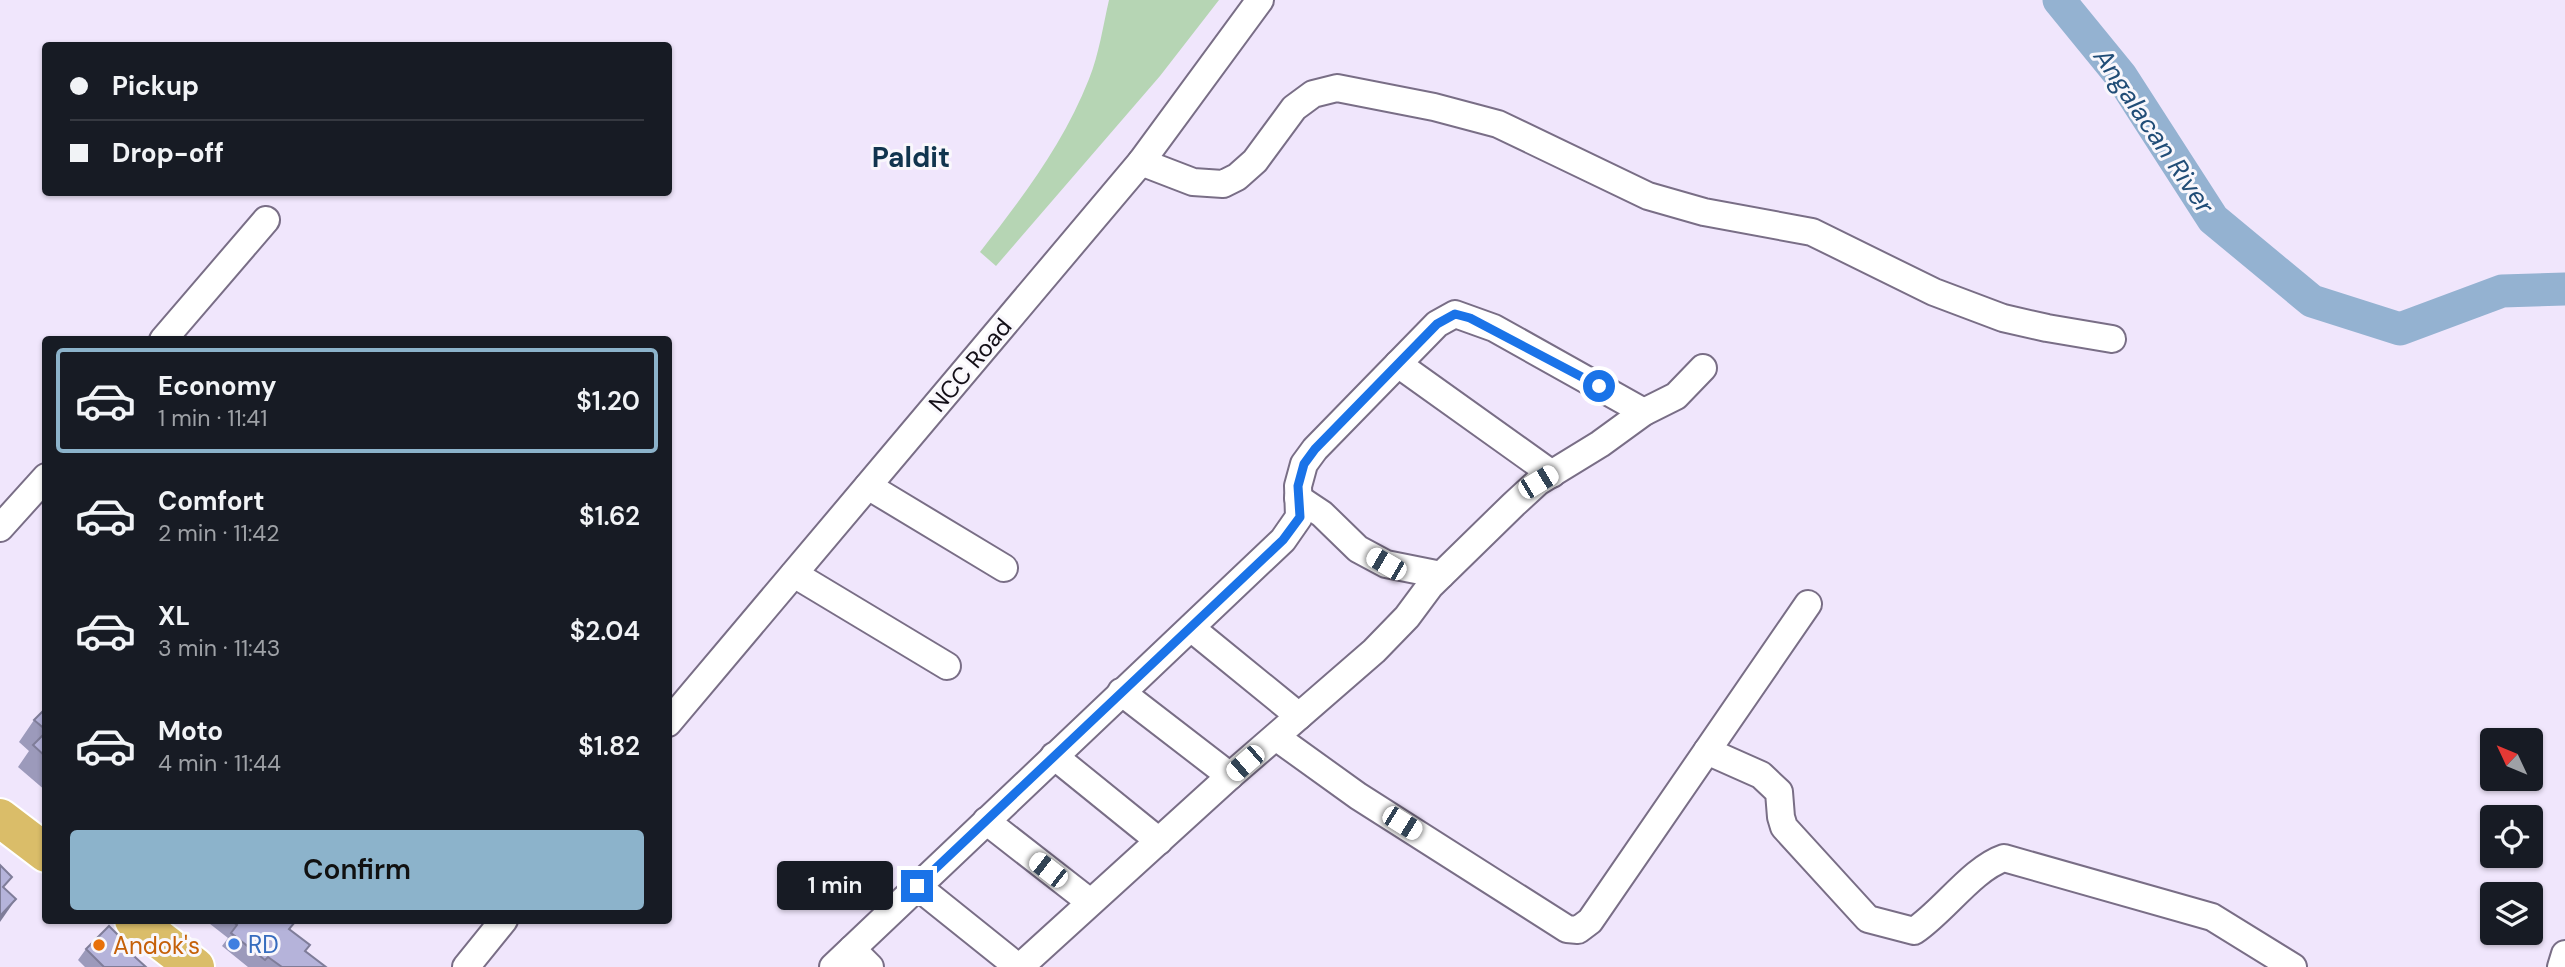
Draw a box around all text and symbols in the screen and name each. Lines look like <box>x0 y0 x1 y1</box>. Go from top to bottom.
water label: Angalacan River <box>2086 41 2223 221</box>
text: Pickup <box>112 69 199 103</box>
text: Drop-off <box>112 136 224 170</box>
district label: Paldit <box>872 139 950 176</box>
street label: NCC Road <box>922 312 1018 418</box>
icon: car <box>74 369 137 432</box>
text: Economy <box>158 369 276 403</box>
route start <box>1583 370 1615 402</box>
text: $1.20 <box>576 384 640 418</box>
text: 1 min · 11:41 <box>158 403 267 433</box>
car <box>1515 462 1562 502</box>
icon: car <box>74 484 137 547</box>
text: Comfort <box>158 484 264 518</box>
text: $1.62 <box>579 499 640 533</box>
text: 2 min · 11:42 <box>158 518 280 548</box>
car <box>1363 544 1410 584</box>
icon: car <box>74 599 137 662</box>
text: XL <box>158 599 190 633</box>
text: $2.04 <box>570 614 640 648</box>
text: 3 min · 11:43 <box>158 633 280 663</box>
icon: car <box>74 714 137 777</box>
text: Moto <box>158 714 223 748</box>
north arrow <box>2480 728 2543 791</box>
map controls <box>2480 728 2543 945</box>
text: $1.82 <box>578 729 640 763</box>
car <box>1223 741 1268 785</box>
text: 4 min · 11:44 <box>158 748 281 778</box>
car <box>1379 803 1426 843</box>
button: locate <box>2480 805 2543 868</box>
button: Confirm <box>70 830 644 910</box>
car <box>1025 849 1072 891</box>
callout: 1 min <box>777 862 892 910</box>
text: 1 min <box>808 870 862 900</box>
route end <box>901 870 933 902</box>
button: layers <box>2480 882 2543 945</box>
place label: RD <box>248 929 279 960</box>
place label: Andok's <box>113 930 200 961</box>
marker: RD <box>226 936 242 952</box>
marker: Andok's <box>91 937 107 953</box>

